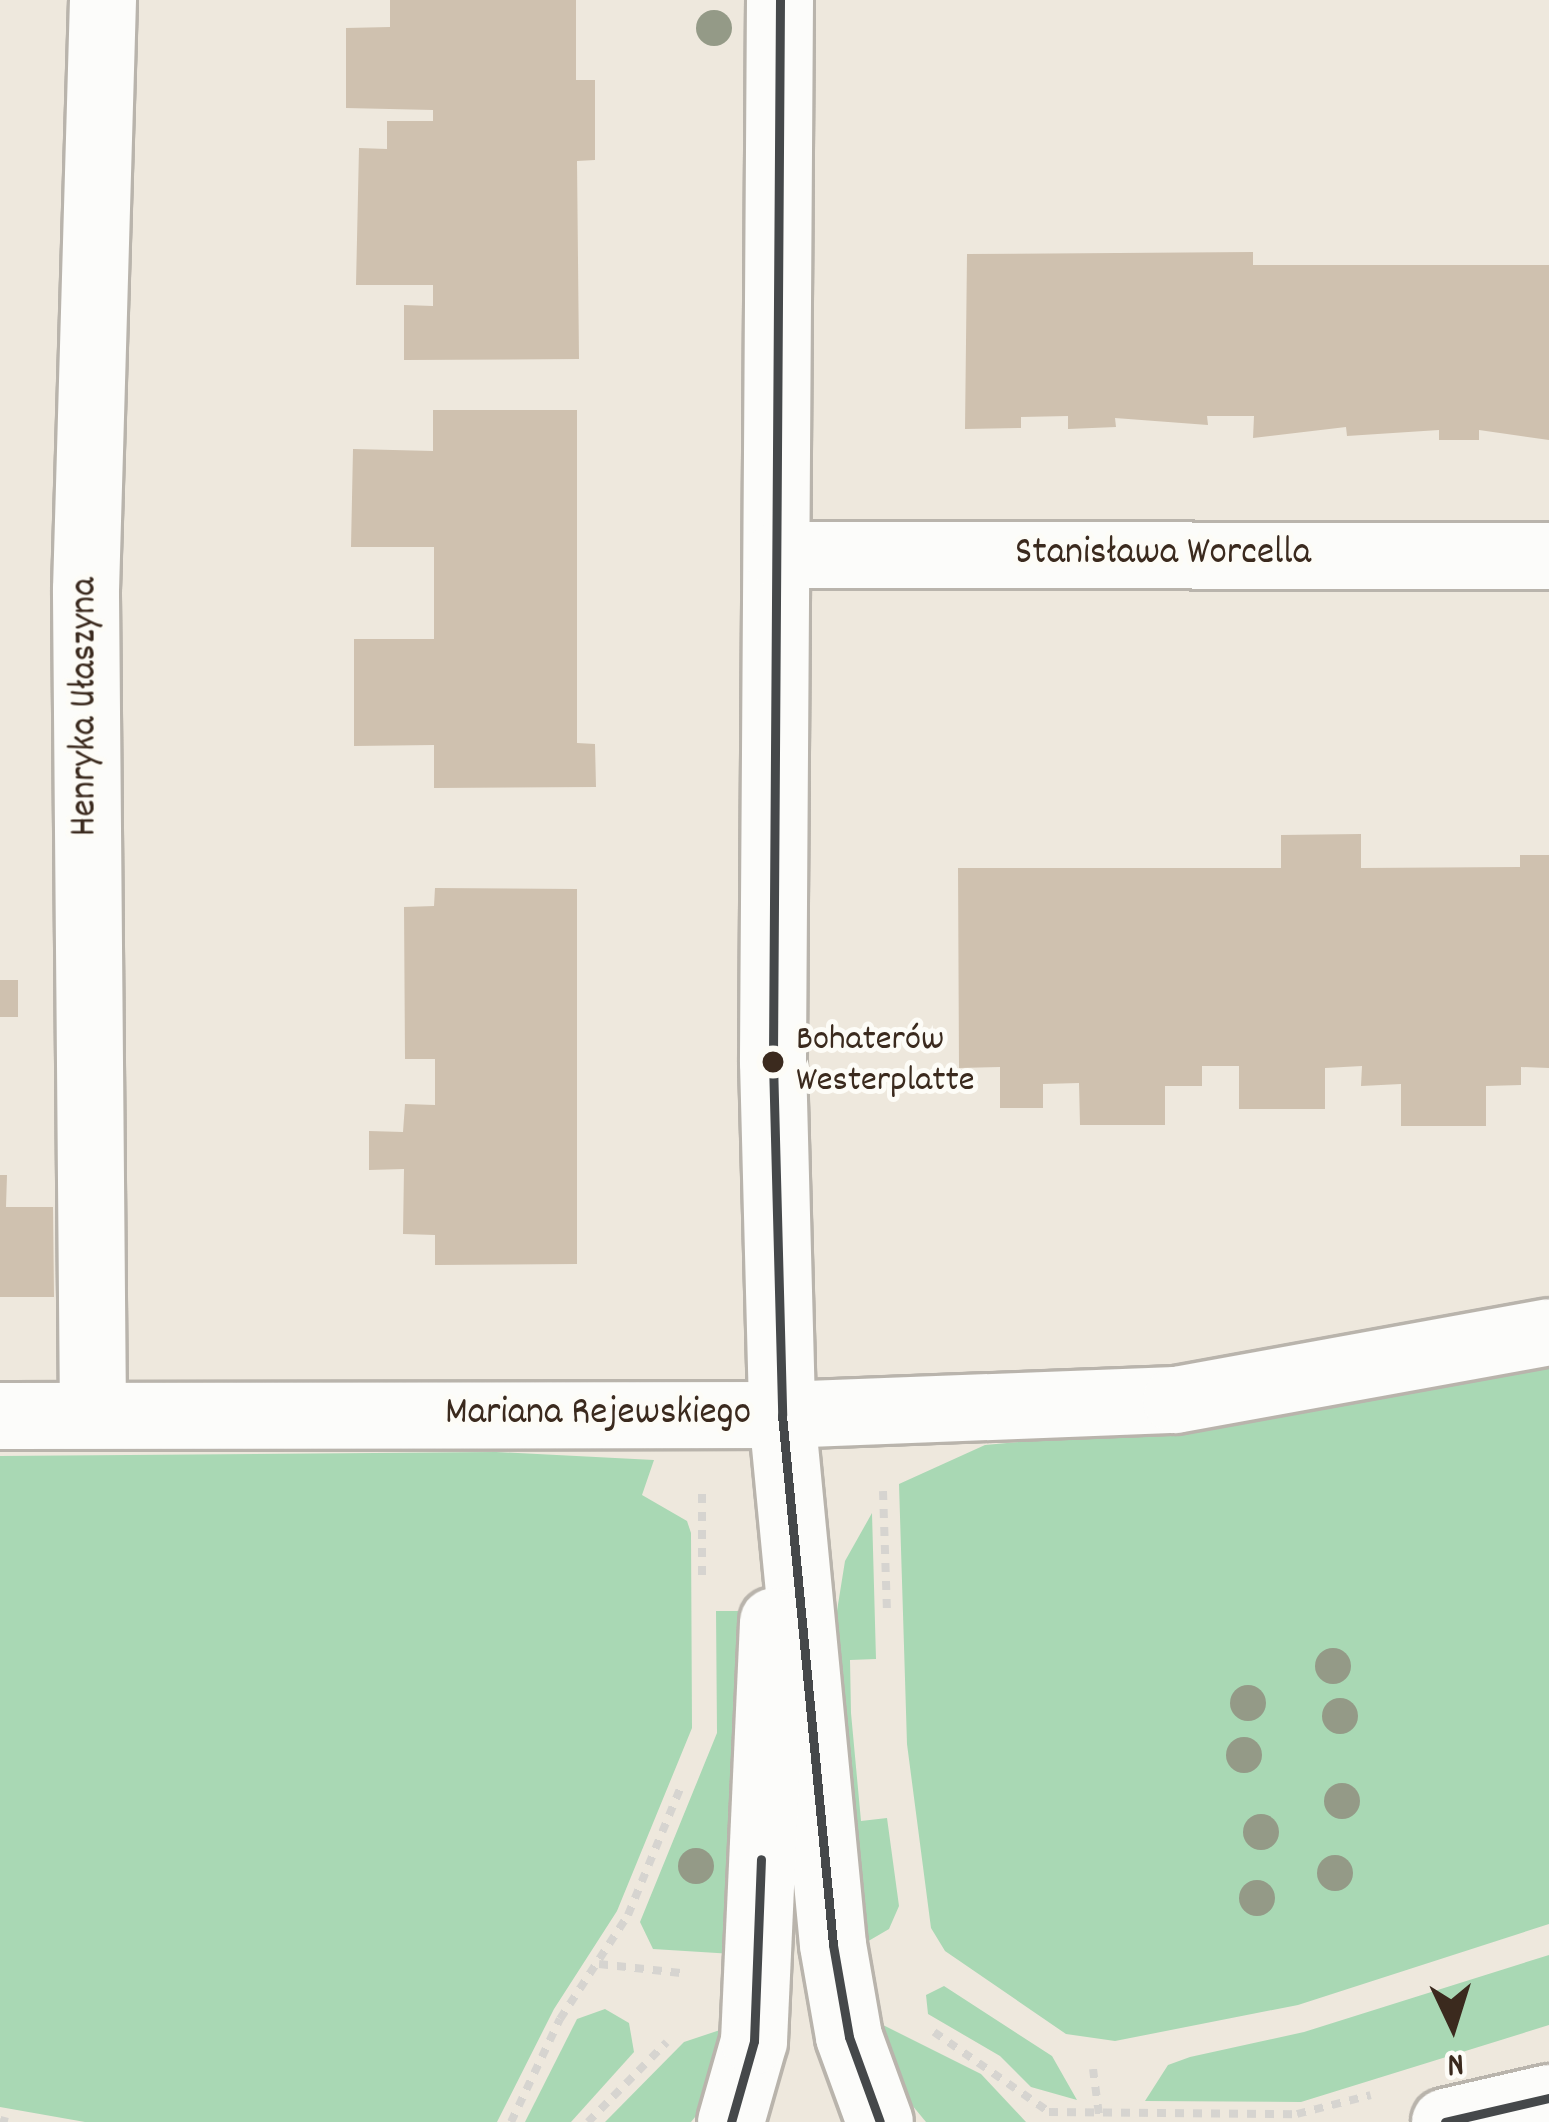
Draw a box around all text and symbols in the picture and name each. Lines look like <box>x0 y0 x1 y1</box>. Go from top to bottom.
street label: Stanisława Worcella <box>1015 532 1311 578</box>
street label: Henryka Ułaszyna <box>64 578 110 836</box>
place label: Bohaterów Westerplatte <box>796 1019 975 1104</box>
marker: Bohaterów Westerplatte <box>762 1051 784 1073</box>
street label: Mariana Rejewskiego <box>445 1392 751 1438</box>
north arrow <box>1393 1966 1513 2086</box>
text: N <box>1446 2038 1465 2086</box>

